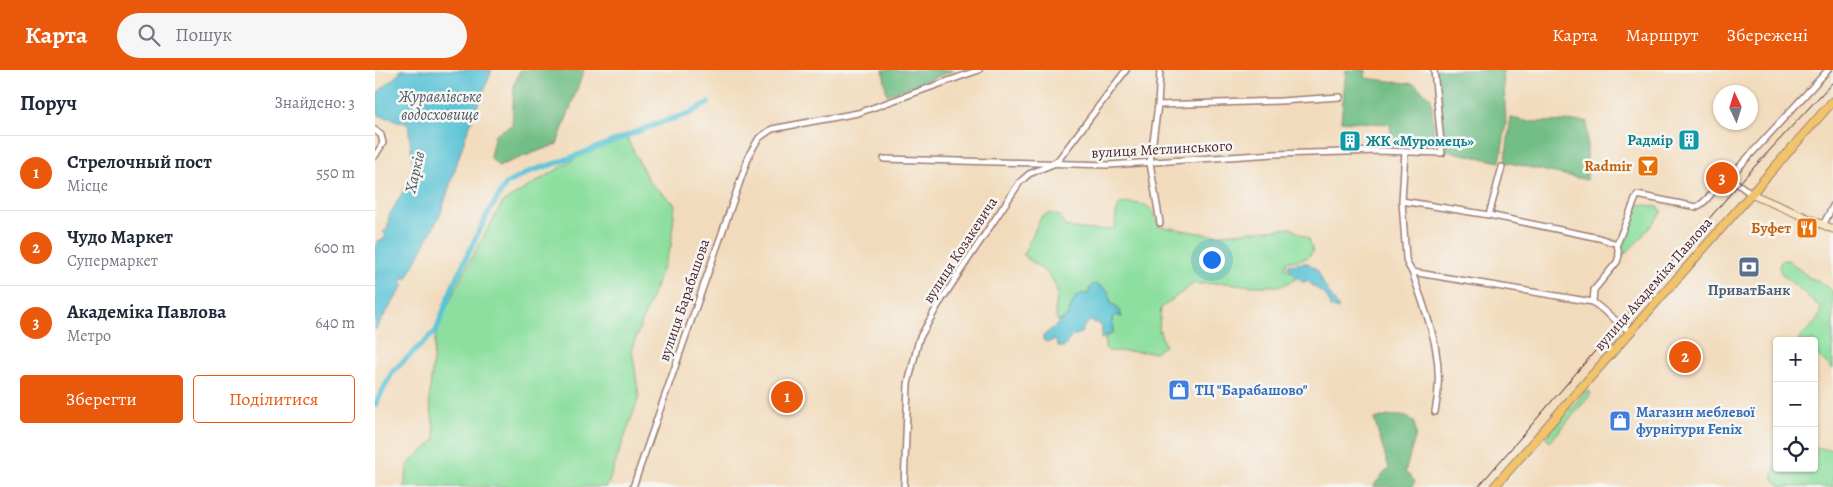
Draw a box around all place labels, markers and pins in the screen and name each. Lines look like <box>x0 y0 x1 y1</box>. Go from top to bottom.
building icon: Радмір <box>1677 128 1701 152</box>
building icon: ЖК «Муромець» <box>1338 129 1362 153</box>
place label: Радмір <box>1627 130 1673 150</box>
place label: ЖК «Муромець» <box>1366 131 1474 151</box>
bar icon: Radmir <box>1636 154 1660 178</box>
place label: Radmir <box>1584 156 1632 176</box>
pin: 3 <box>1706 159 1738 197</box>
restaurant icon: Буфет <box>1795 216 1819 240</box>
place label: Буфет <box>1751 218 1791 238</box>
bank icon: ПриватБанк <box>1737 255 1761 279</box>
place label: ПриватБанк <box>1708 280 1790 300</box>
pin: 2 <box>1669 338 1701 376</box>
pin: 1 <box>771 378 803 416</box>
shop icon: ТЦ "Барабашово" <box>1167 378 1191 402</box>
place label: ТЦ "Барабашово" <box>1195 380 1308 400</box>
place label: Магазин меблевої фурнітури Fenix <box>1636 402 1756 439</box>
shop icon: Магазин меблевої фурнітури Fenix <box>1608 409 1632 433</box>

